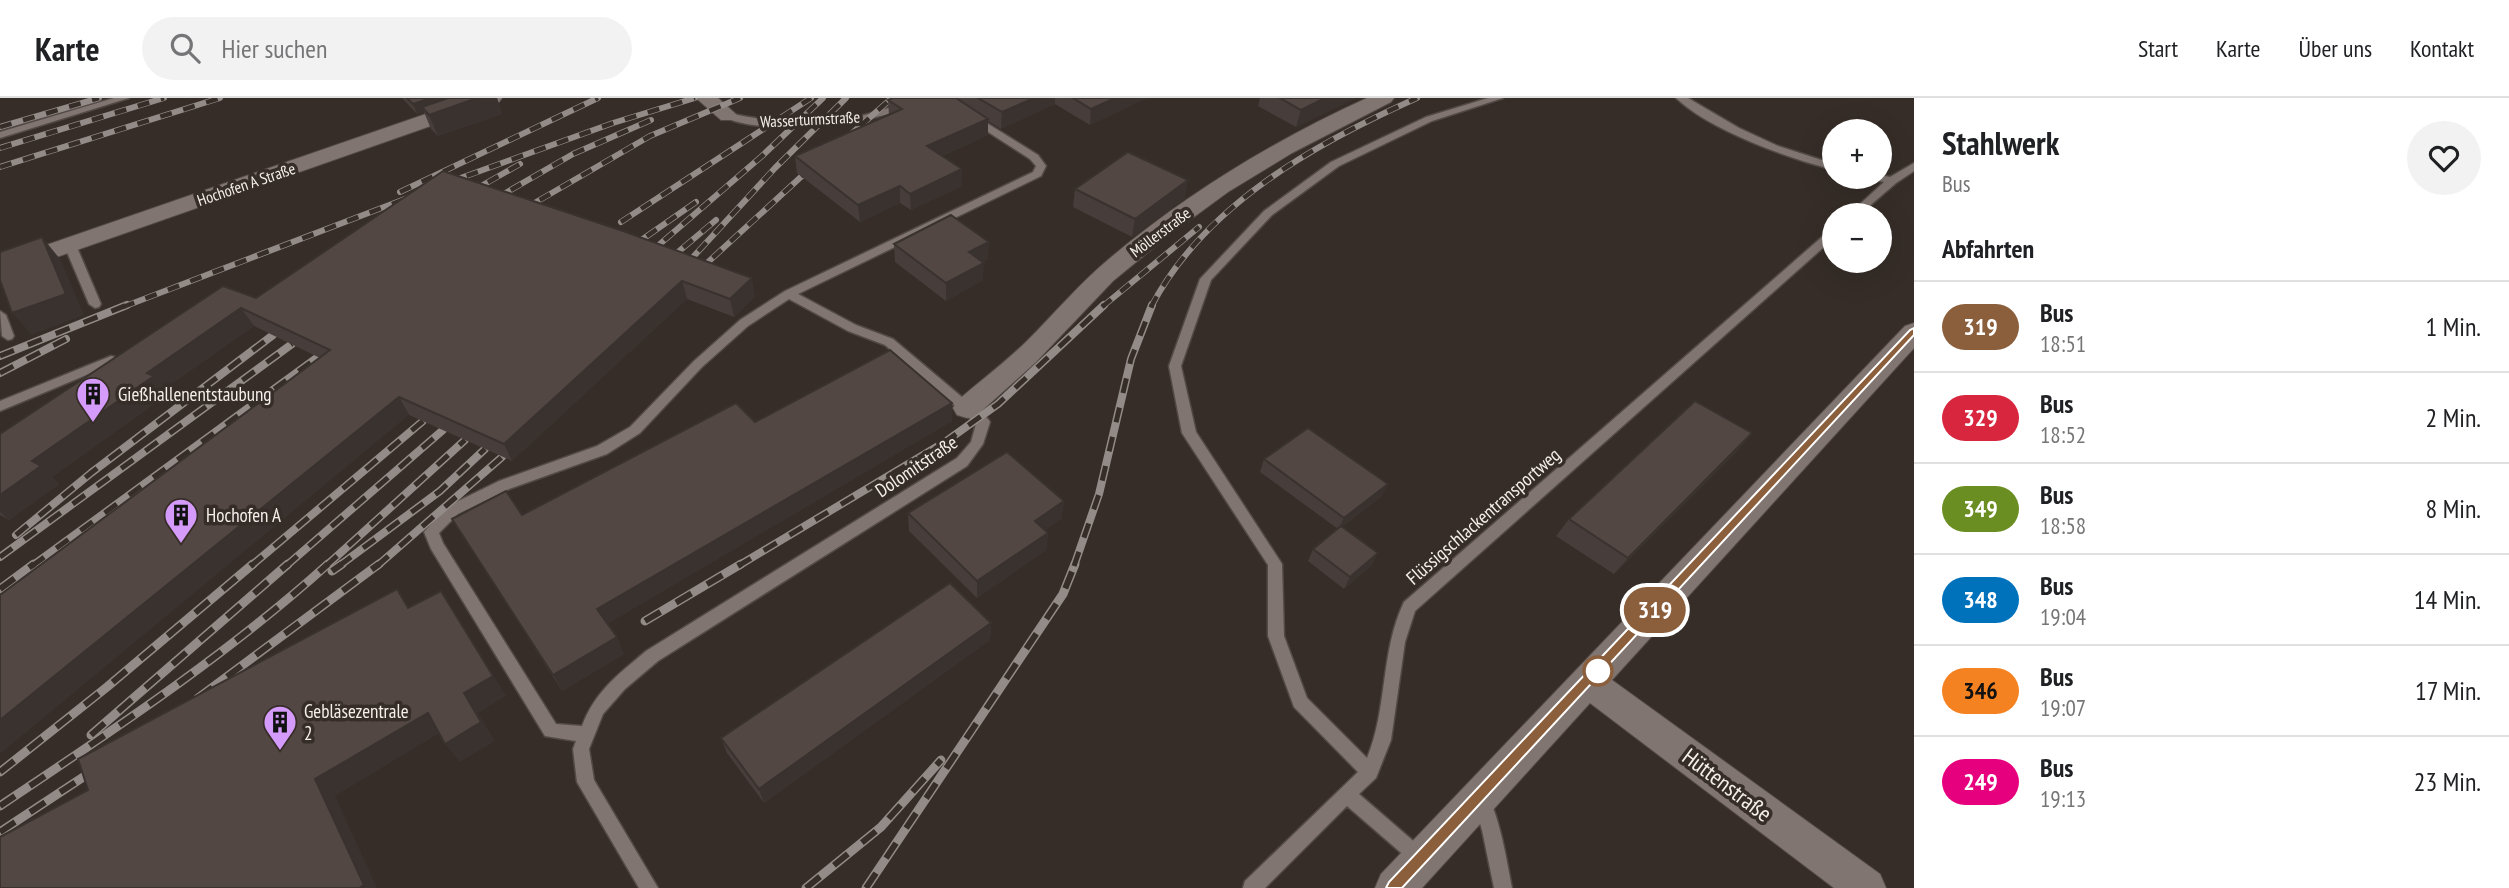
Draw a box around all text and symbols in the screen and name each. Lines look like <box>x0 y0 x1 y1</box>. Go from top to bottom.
search box <box>142 17 632 80</box>
text: Karte <box>35 27 100 70</box>
icon: search <box>166 29 204 67</box>
text: Hier suchen <box>222 32 327 65</box>
text: Start <box>2138 33 2178 64</box>
text: Karte <box>2216 33 2261 64</box>
text: Über uns <box>2299 33 2372 64</box>
text: Kontakt <box>2410 33 2474 64</box>
street label: Wasserturmstraße <box>760 106 860 132</box>
map controls <box>1822 119 1892 273</box>
button: + <box>1822 119 1892 189</box>
text: Stahlwerk <box>1942 121 2059 164</box>
button: heart <box>2407 121 2481 195</box>
street label: Hochofen A Straße <box>194 158 298 210</box>
text: Bus <box>1942 169 1971 198</box>
street label: Möllerstraße <box>1126 203 1194 261</box>
button: − <box>1822 203 1892 273</box>
text: Abfahrten <box>1942 232 2034 265</box>
text: Bus <box>2040 296 2073 329</box>
text: 1 Min. <box>2426 310 2481 343</box>
text: 319 <box>1963 311 1998 342</box>
text: 18:51 <box>2040 329 2086 358</box>
building icon: Gießhallenentstaubung <box>74 375 112 424</box>
place label: Gießhallenentstaubung <box>118 382 272 406</box>
text: Bus <box>2040 387 2073 420</box>
text: 2 Min. <box>2426 401 2481 434</box>
text: 329 <box>1963 402 1998 433</box>
text: 18:52 <box>2040 420 2086 449</box>
street label: Dolomitstraße <box>870 430 962 502</box>
street label: Flüssigschlackentransportweg <box>1401 442 1565 590</box>
text: Bus <box>2040 478 2073 511</box>
text: 8 Min. <box>2426 492 2481 525</box>
text: 349 <box>1963 493 1998 524</box>
building icon: Hochofen A <box>162 496 200 545</box>
place label: Hochofen A <box>206 503 281 527</box>
text: 18:58 <box>2040 511 2086 540</box>
text: Bus <box>2040 569 2073 602</box>
text: 14 Min. <box>2414 583 2481 616</box>
text: 348 <box>1963 584 1998 615</box>
line badge: 319 <box>1615 587 1695 633</box>
text: 319 <box>1638 594 1672 625</box>
text: 19:04 <box>2040 602 2086 631</box>
unlabelled marker <box>1583 656 1613 686</box>
text: Bus <box>2040 660 2073 693</box>
text: 17 Min. <box>2415 674 2481 707</box>
text: 346 <box>1963 675 1998 706</box>
text: 19:07 <box>2040 693 2086 722</box>
place label: Gebläsezentrale 2 <box>304 699 409 745</box>
building icon: Gebläsezentrale 2 <box>261 703 299 752</box>
street label: Hüttenstraße <box>1677 742 1778 828</box>
text: Bus <box>2040 751 2073 784</box>
text: 23 Min. <box>2414 765 2481 798</box>
text: 249 <box>1963 766 1998 797</box>
text: 19:13 <box>2040 784 2086 813</box>

